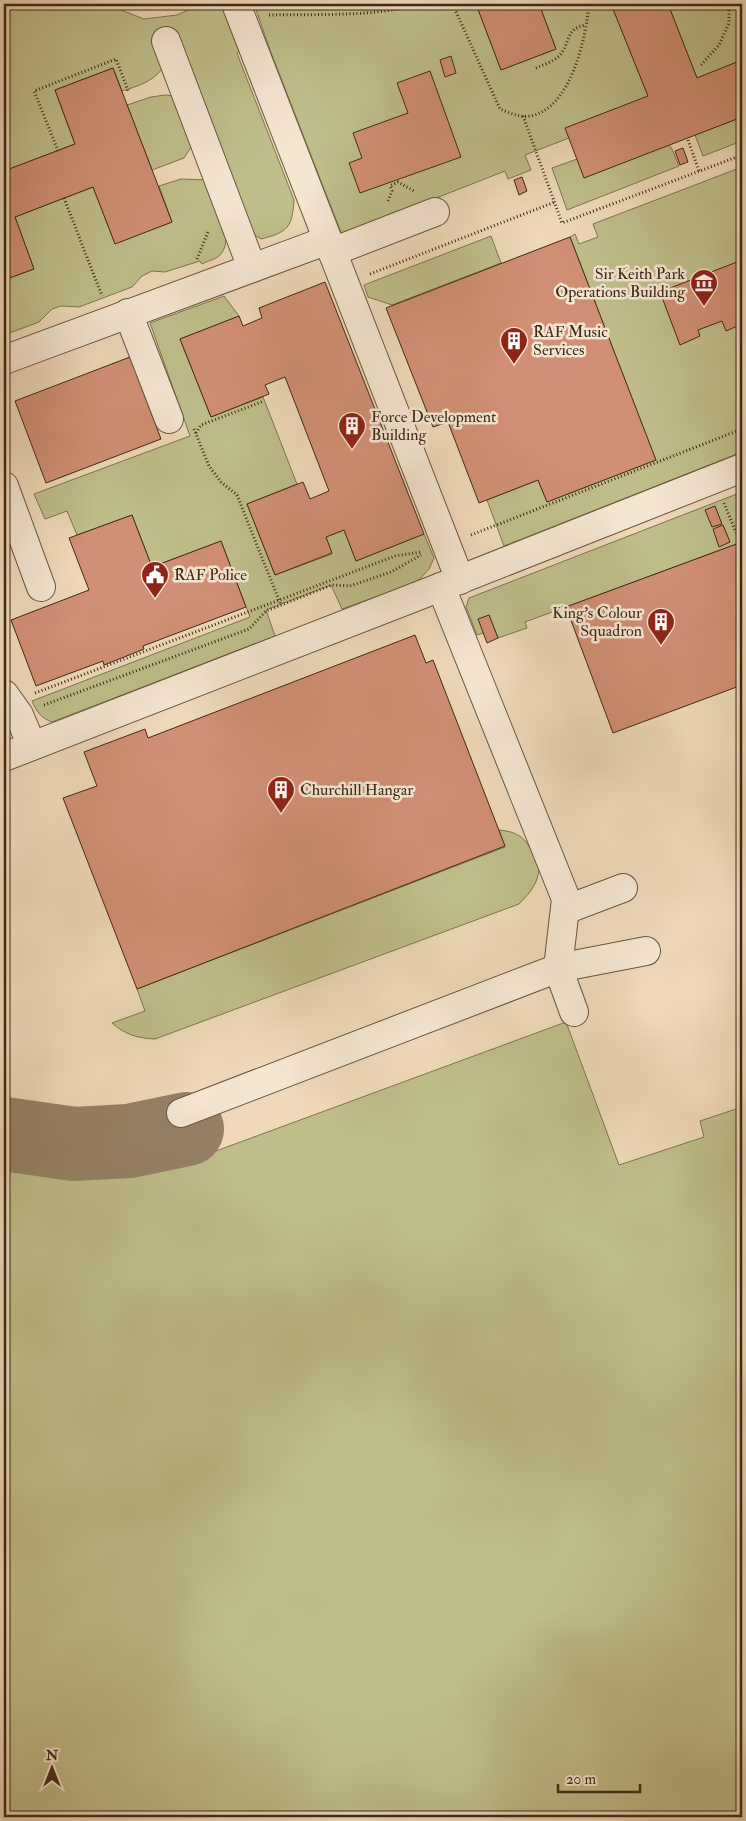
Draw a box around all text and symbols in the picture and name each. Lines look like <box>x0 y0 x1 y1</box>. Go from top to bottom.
place label: Sir Keith Park Operations Building <box>555 264 686 303</box>
museum icon: Sir Keith Park Operations Building <box>689 268 719 307</box>
place label: RAF Music Services <box>533 322 608 360</box>
building icon: RAF Music Services <box>499 326 529 365</box>
place label: Force Development Building <box>371 407 496 445</box>
building icon: Force Development Building <box>337 411 367 450</box>
public building icon: RAF Police <box>140 560 170 599</box>
place label: RAF Police <box>174 565 247 585</box>
place label: King's Colour Squadron <box>552 603 642 641</box>
building icon: King's Colour Squadron <box>646 607 676 646</box>
building icon: Churchill Hangar <box>266 775 296 814</box>
place label: Churchill Hangar <box>300 780 413 800</box>
north arrow <box>28 1744 78 1794</box>
text: N <box>45 1747 59 1764</box>
scale bar <box>558 1761 641 1793</box>
text: 20 m <box>566 1770 596 1789</box>

